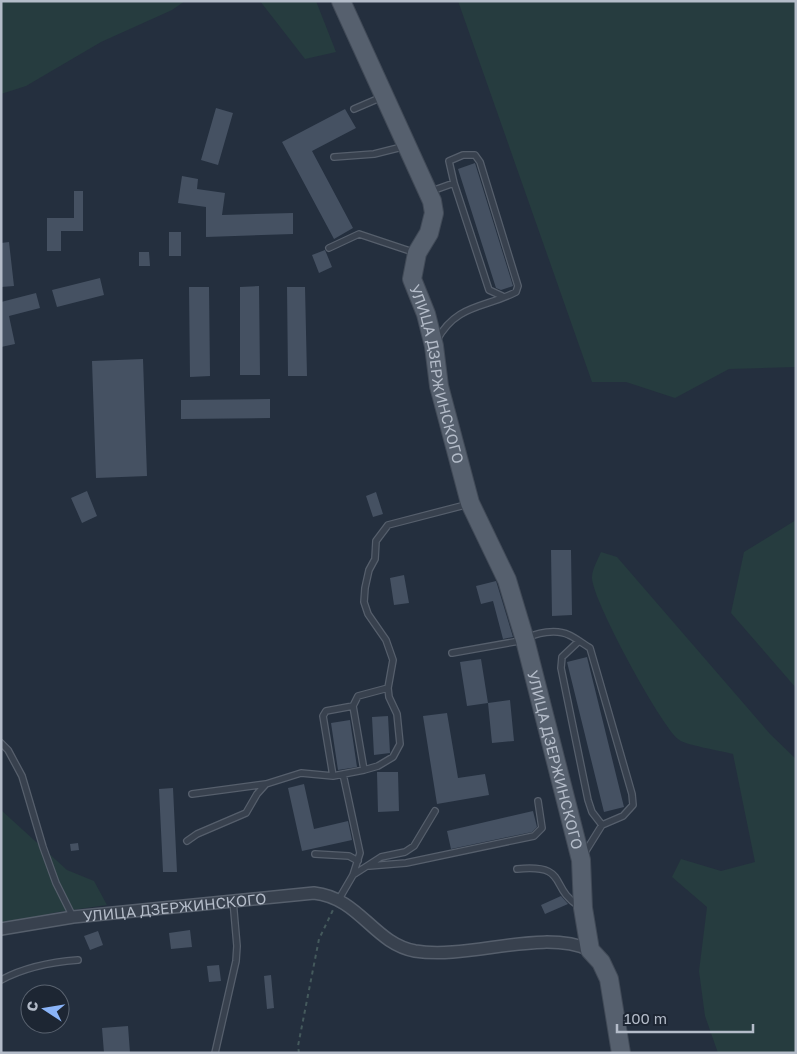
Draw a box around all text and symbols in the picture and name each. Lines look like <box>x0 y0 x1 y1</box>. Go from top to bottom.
street label: УЛИЦА ДЗЕРЖИНСКОГО <box>406 282 468 465</box>
street label: УЛИЦА ДЗЕРЖИНСКОГО <box>524 668 587 851</box>
street label: УЛИЦА ДЗЕРЖИНСКОГО <box>82 889 267 925</box>
north arrow <box>20 984 70 1034</box>
text: С <box>22 1000 41 1013</box>
scale bar <box>617 1002 753 1034</box>
text: 100 m <box>624 1009 667 1027</box>

